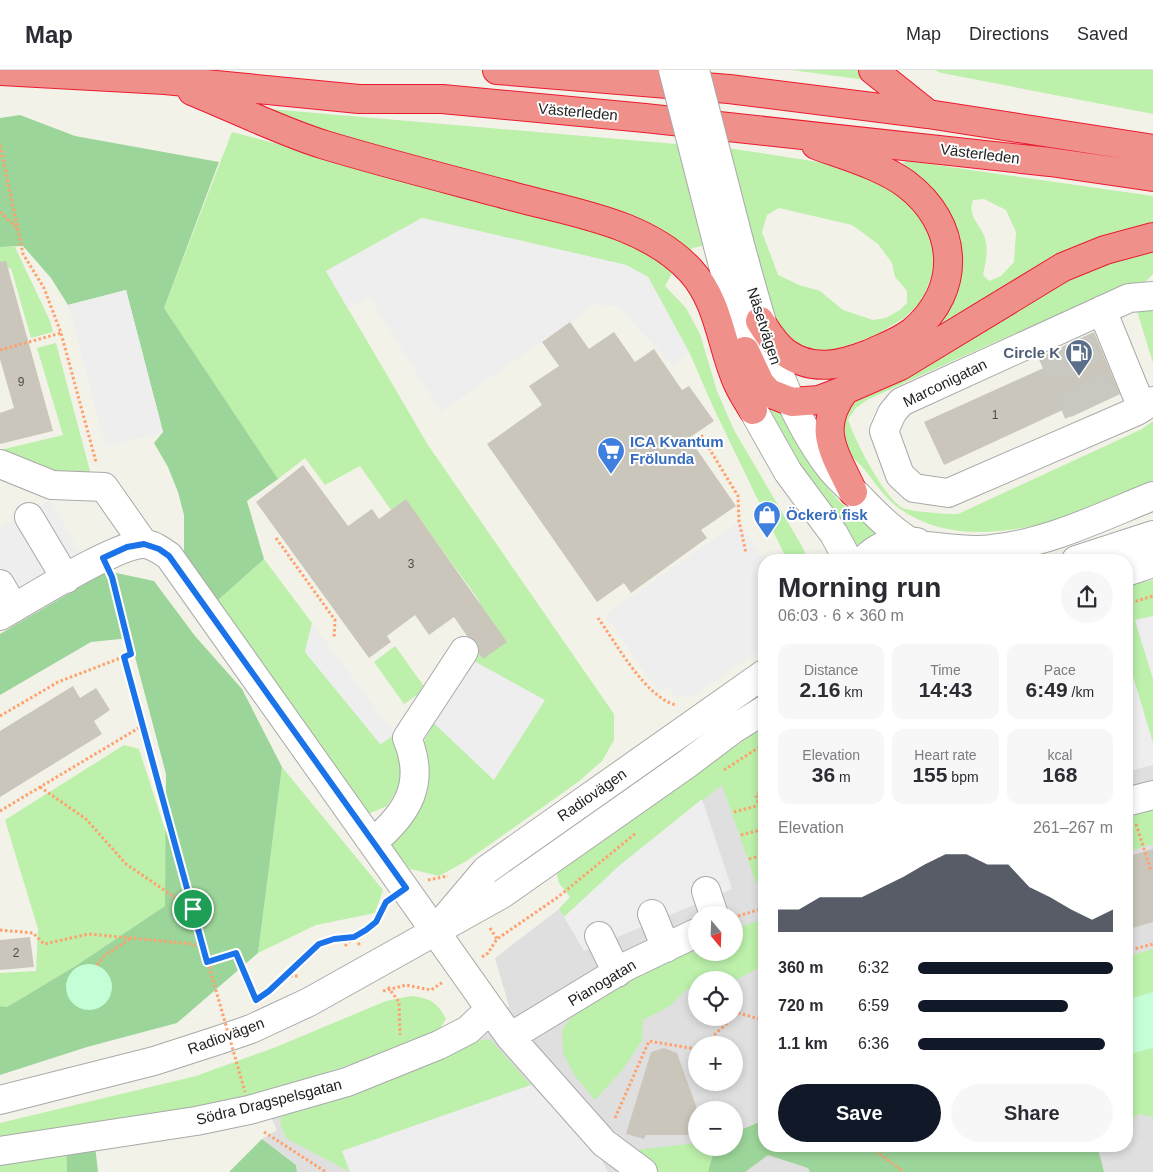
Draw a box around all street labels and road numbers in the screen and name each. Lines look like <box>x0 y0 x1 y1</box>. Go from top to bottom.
street label: Västerleden <box>537 100 619 123</box>
street label: Västerleden <box>939 140 1021 167</box>
street label: Näsetvägen <box>744 285 785 367</box>
street label: Marconigatan <box>900 355 989 410</box>
street label: Radiovägen <box>554 765 629 825</box>
street label: Pianogatan <box>565 956 639 1009</box>
street label: Radiovägen <box>185 1014 266 1057</box>
street label: Södra Dragspelsgatan <box>194 1075 343 1128</box>

